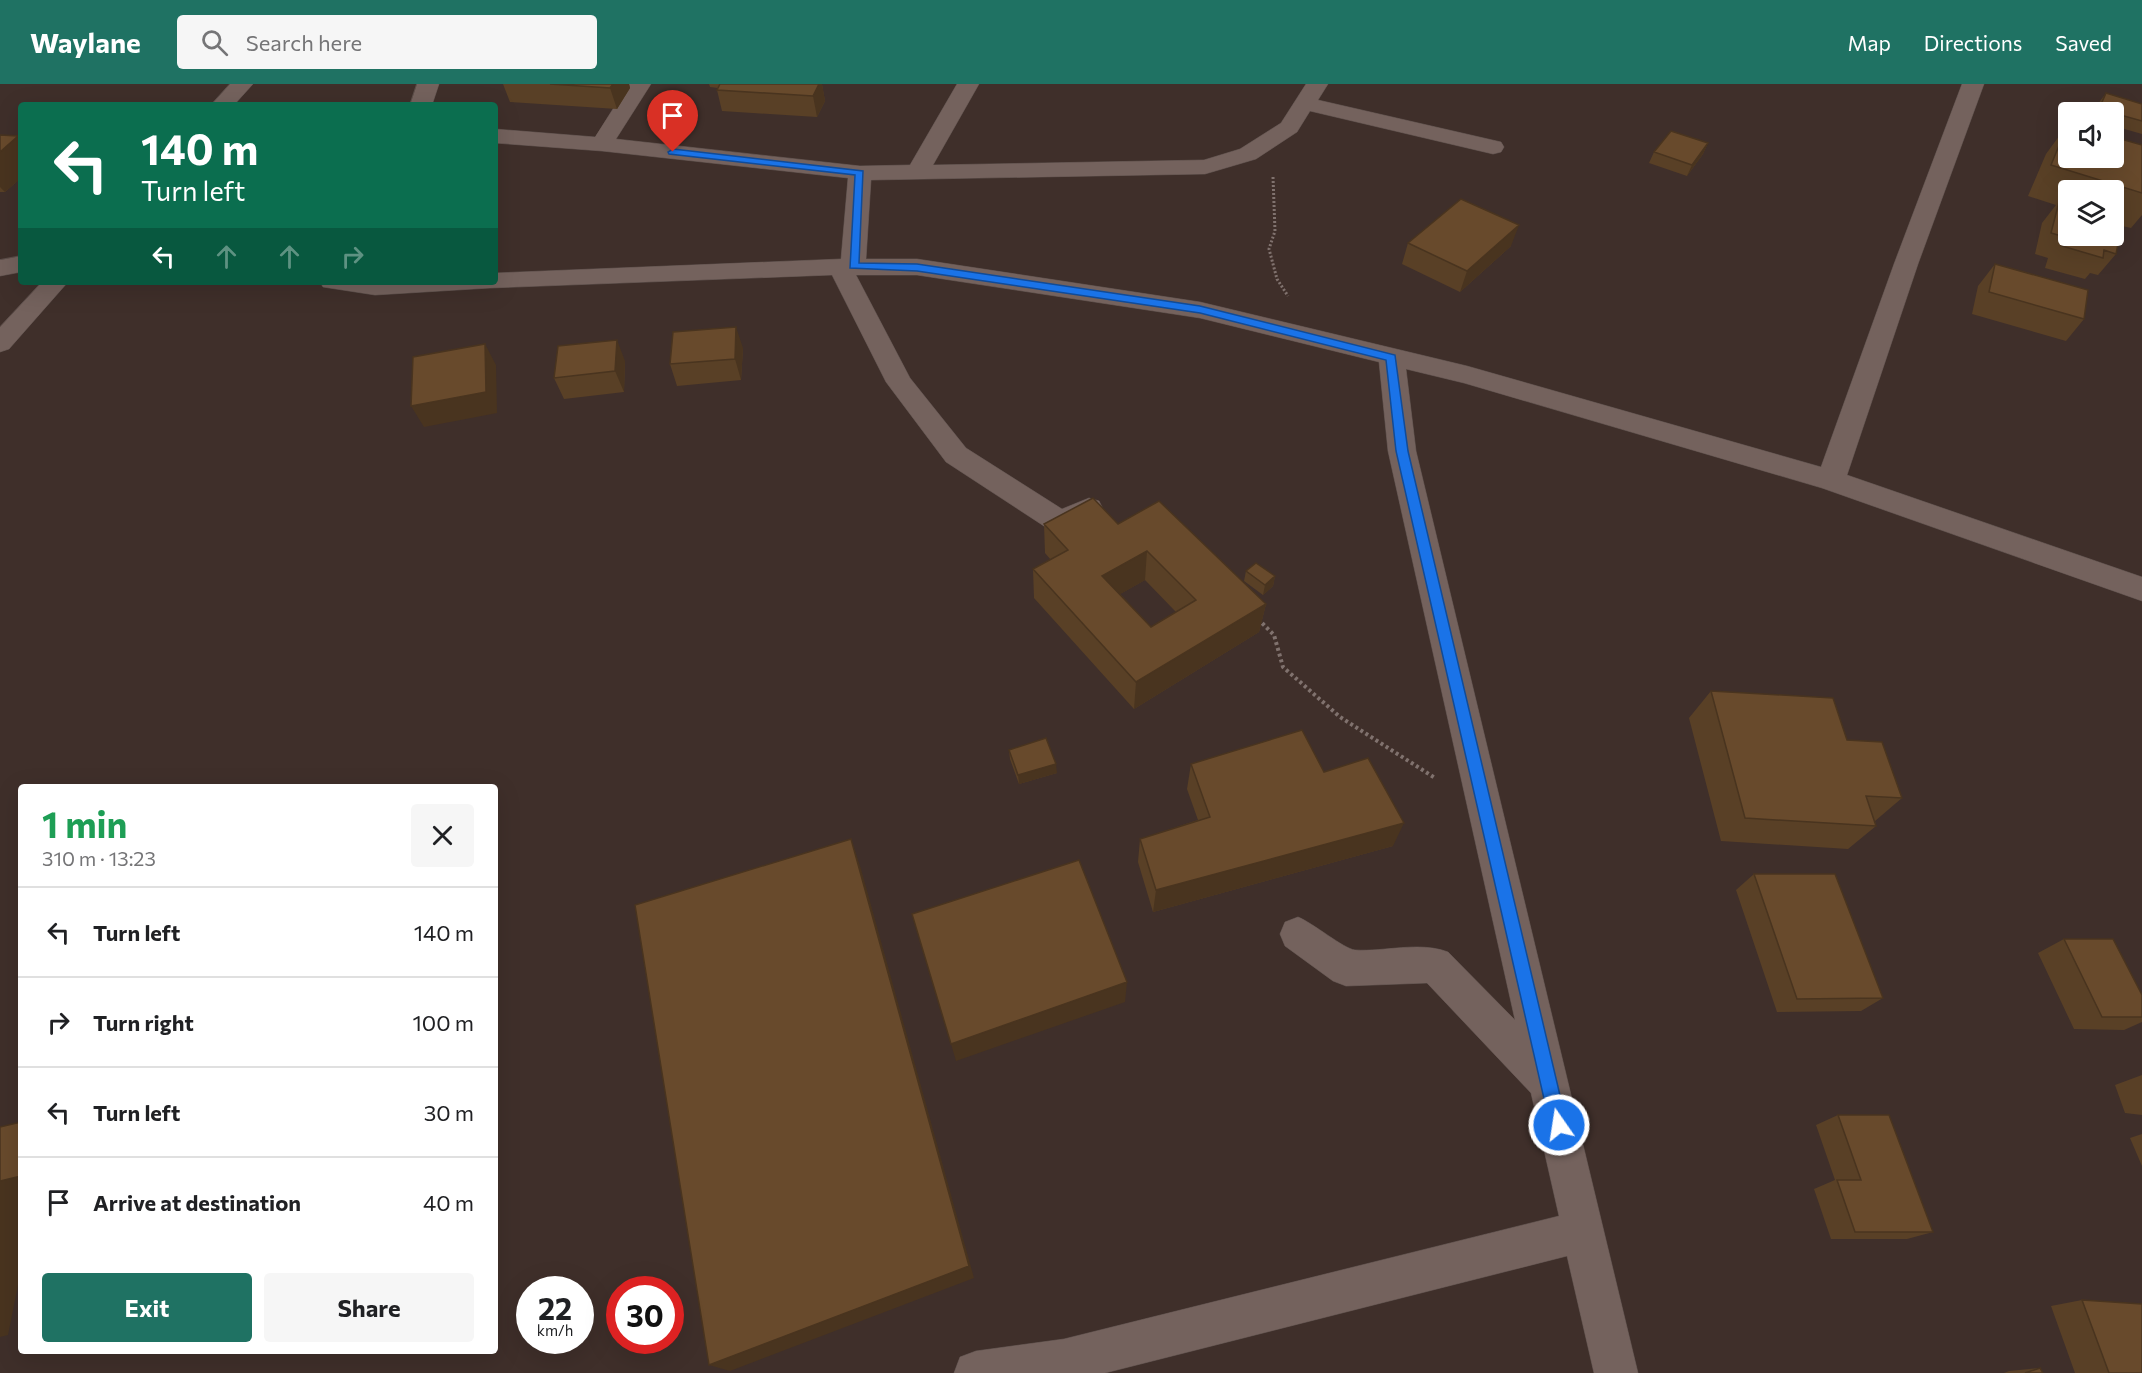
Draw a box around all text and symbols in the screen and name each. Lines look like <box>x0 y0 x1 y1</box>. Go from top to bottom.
search box <box>177 15 597 69</box>
text: Waylane <box>30 25 141 59</box>
icon: search <box>198 26 231 59</box>
text: Search here <box>246 29 362 56</box>
text: Map <box>1848 30 1891 55</box>
text: Directions <box>1924 30 2022 55</box>
text: Saved <box>2055 30 2112 55</box>
pin <box>647 90 698 152</box>
icon: arrive <box>656 99 689 132</box>
map controls <box>2058 102 2124 246</box>
button: sound <box>2058 102 2124 168</box>
text: 140 m <box>141 122 258 174</box>
icon: left <box>42 126 120 204</box>
text: Turn left <box>141 174 245 207</box>
button: layers <box>2058 180 2124 246</box>
icon: left <box>147 240 180 273</box>
icon: ahead <box>210 240 243 273</box>
icon: ahead <box>273 240 306 273</box>
icon: right <box>336 240 369 273</box>
text: 1 min <box>42 801 127 845</box>
button: close <box>411 804 474 867</box>
text: 310 m · 13:23 <box>42 846 156 870</box>
icon: left <box>42 916 75 949</box>
text: Turn left <box>93 919 180 946</box>
text: 140 m <box>414 919 474 946</box>
icon: right <box>42 1006 75 1039</box>
text: Turn right <box>93 1009 194 1036</box>
text: 100 m <box>412 1009 474 1036</box>
position arrow <box>1527 1093 1591 1157</box>
icon: left <box>42 1096 75 1129</box>
text: Turn left <box>93 1099 180 1126</box>
text: 30 m <box>424 1099 474 1126</box>
icon: arrive <box>42 1186 75 1219</box>
text: Arrive at destination <box>93 1189 301 1216</box>
text: 40 m <box>423 1189 474 1216</box>
button: Exit <box>42 1273 252 1342</box>
button: Share <box>264 1273 474 1342</box>
speed limit sign: 30 <box>606 1276 684 1354</box>
text: 22 <box>538 1289 572 1326</box>
text: km/h <box>537 1321 573 1339</box>

